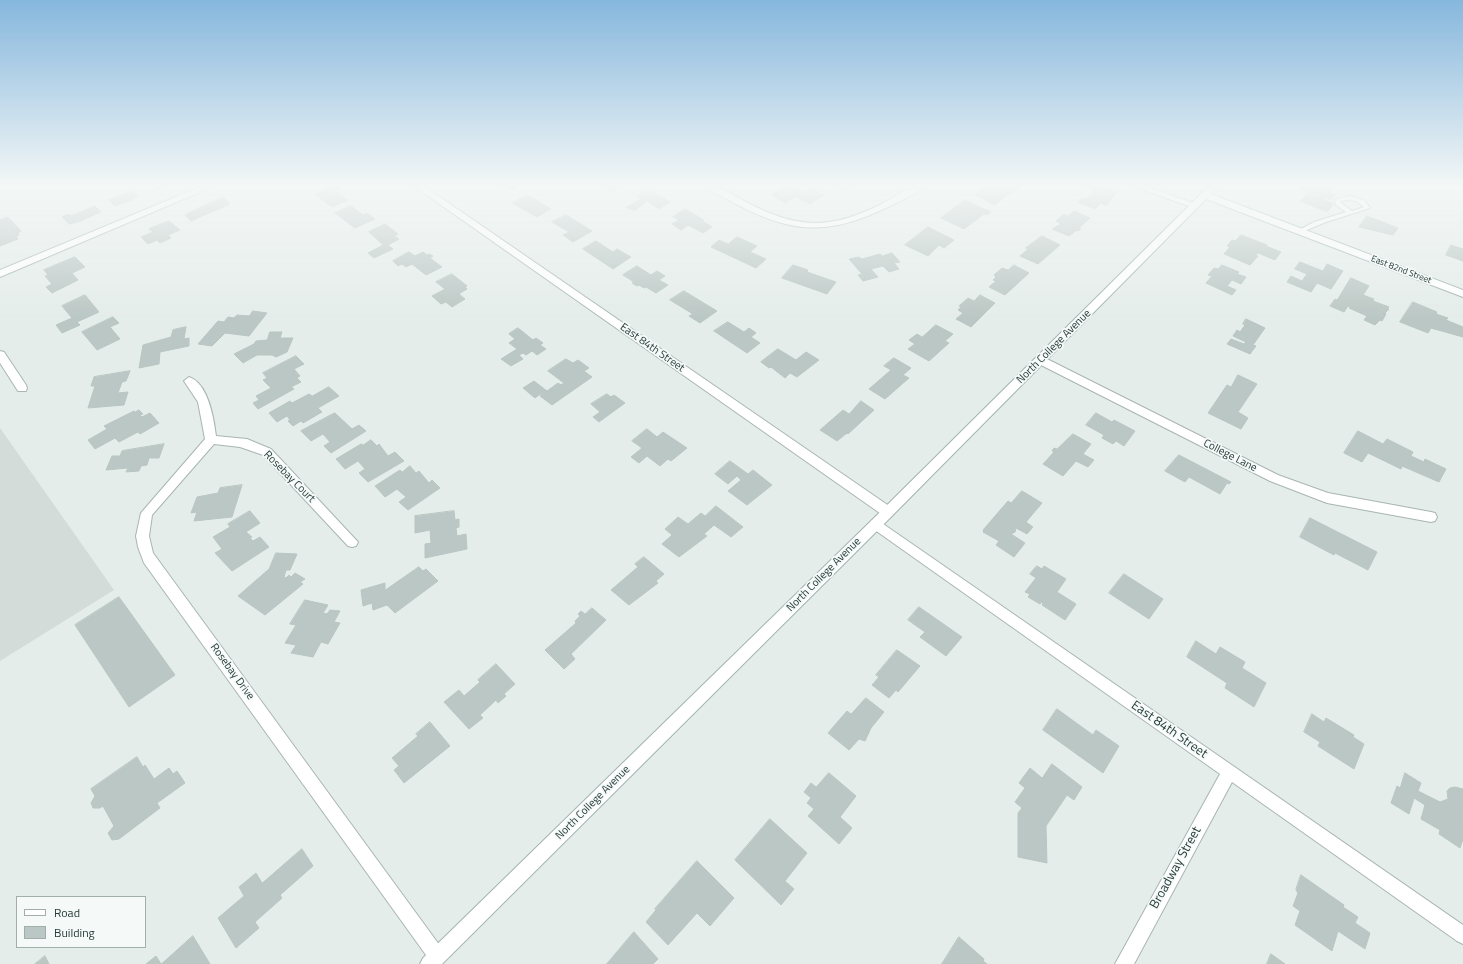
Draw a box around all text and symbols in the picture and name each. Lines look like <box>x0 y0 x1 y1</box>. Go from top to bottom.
street label: East 82nd Street <box>1369 254 1433 286</box>
street label: North College Avenue <box>1014 307 1094 387</box>
street label: East 84th Street <box>617 321 687 375</box>
street label: College Lane <box>1201 437 1259 475</box>
street label: Rosebay Court <box>261 449 317 505</box>
street label: North College Avenue <box>784 535 864 615</box>
street label: Rosebay Drive <box>207 641 257 703</box>
street label: East 84th Street <box>1128 698 1210 762</box>
street label: North College Avenue <box>553 763 633 843</box>
street label: Broadway Street <box>1147 824 1205 912</box>
legend <box>16 896 146 948</box>
text: Road <box>54 903 80 922</box>
text: Building <box>54 923 95 942</box>

